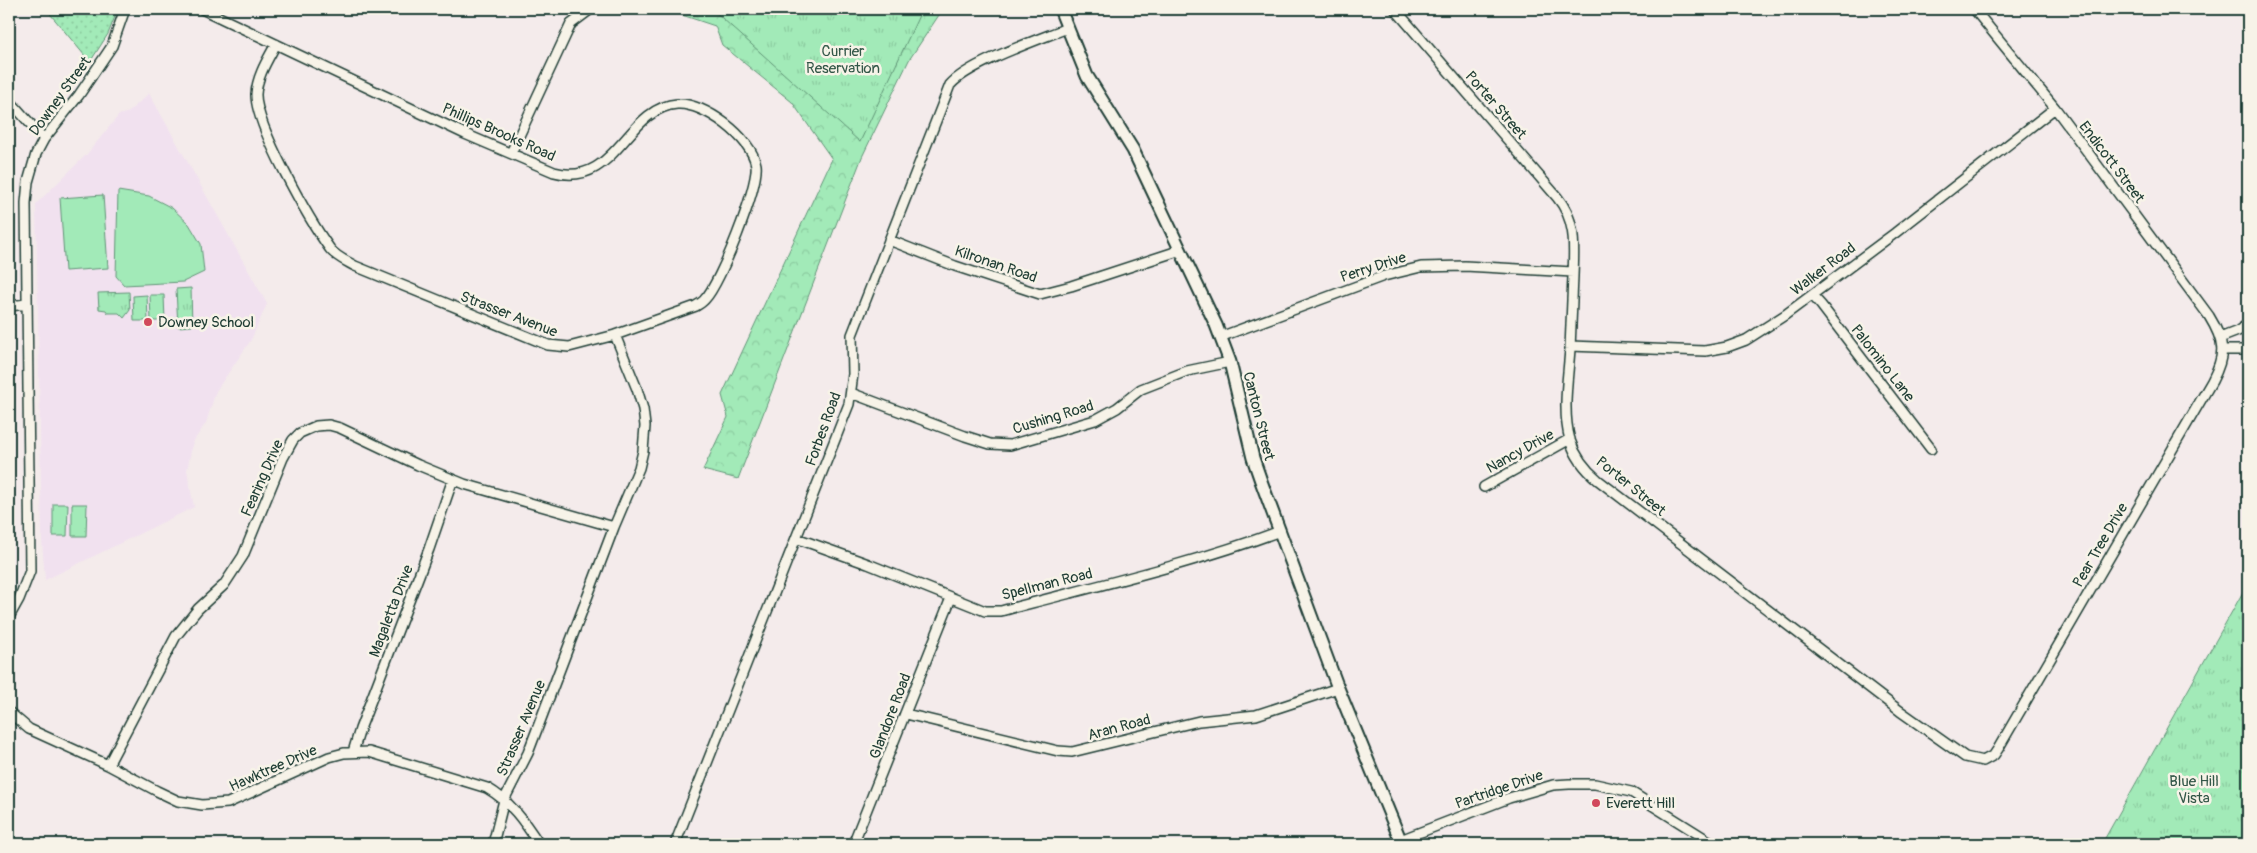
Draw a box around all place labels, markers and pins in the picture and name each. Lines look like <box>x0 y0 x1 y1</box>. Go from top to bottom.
place label: Downey School <box>158 313 254 332</box>
marker: Downey School <box>142 316 154 328</box>
place label: Everett Hill <box>1606 794 1675 813</box>
marker: Everett Hill <box>1590 797 1602 809</box>

